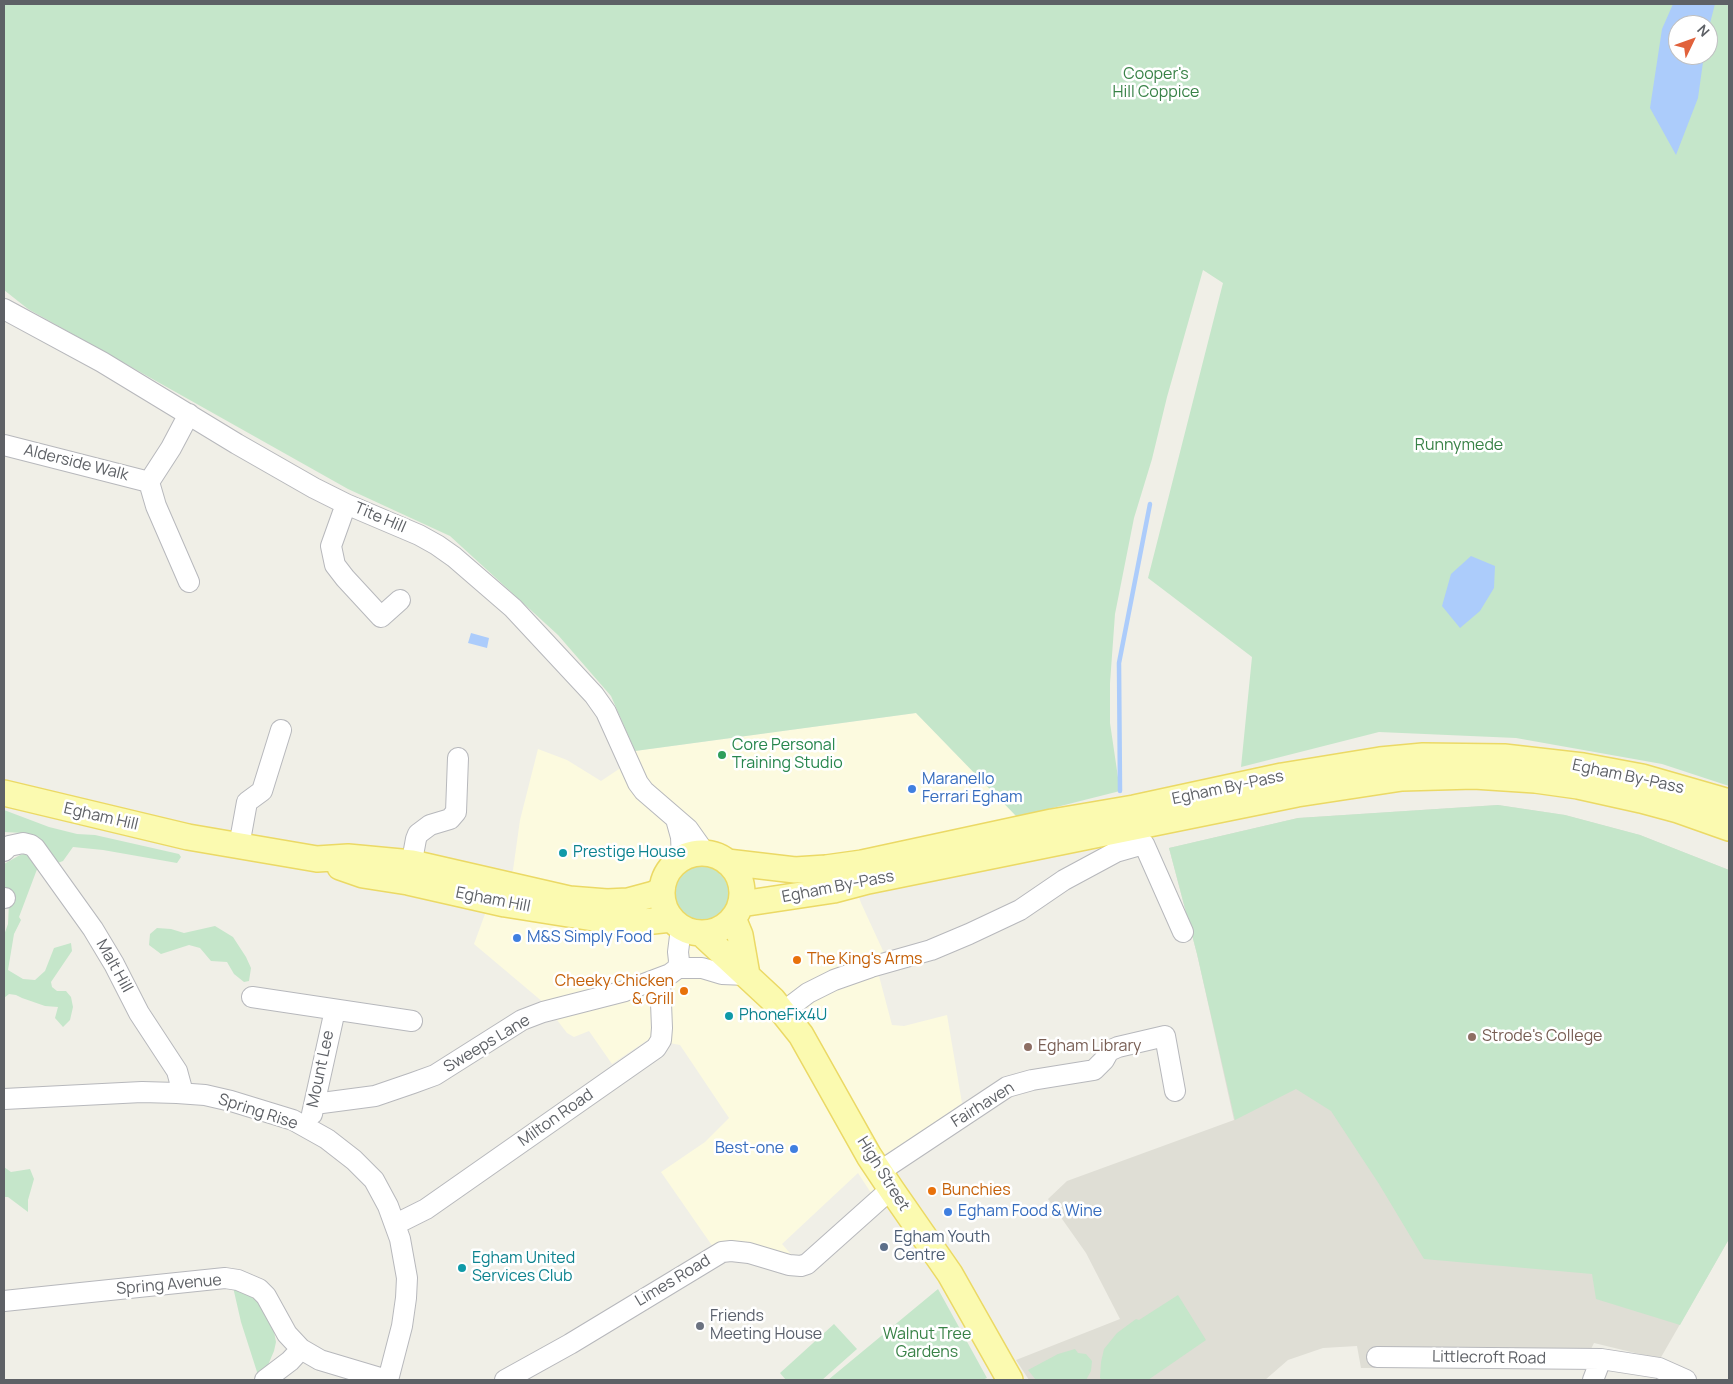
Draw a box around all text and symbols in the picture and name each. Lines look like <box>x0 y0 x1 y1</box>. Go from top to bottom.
north arrow <box>1668 15 1718 65</box>
text: N <box>1693 20 1714 40</box>
park label: Cooper's Hill Coppice <box>1113 65 1199 103</box>
park label: Runnymede <box>1415 436 1503 456</box>
street label: Alderside Walk <box>22 441 130 485</box>
street label: Tite Hill <box>351 499 409 537</box>
place label: Core Personal Training Studio <box>732 736 843 774</box>
marker: Core Personal Training Studio <box>716 749 728 761</box>
street label: Egham By-Pass <box>1570 756 1686 798</box>
street label: Egham By-Pass <box>1170 767 1286 809</box>
place label: Maranello Ferrari Egham <box>922 770 1023 808</box>
marker: Maranello Ferrari Egham <box>906 783 918 795</box>
street label: Egham Hill <box>62 799 140 835</box>
place label: Prestige House <box>573 843 686 863</box>
marker: Prestige House <box>557 847 569 859</box>
street label: Egham By-Pass <box>780 867 896 907</box>
street label: Egham Hill <box>454 883 532 917</box>
place label: M&S Simply Food <box>527 928 652 948</box>
marker: M&S Simply Food <box>511 932 523 944</box>
street label: Malt Hill <box>92 936 136 996</box>
place label: The King's Arms <box>807 950 922 970</box>
marker: The King's Arms <box>791 954 803 966</box>
place label: Cheeky Chicken & Grill <box>555 972 674 1010</box>
marker: Cheeky Chicken & Grill <box>678 985 690 997</box>
place label: PhoneFix4U <box>739 1006 827 1026</box>
marker: PhoneFix4U <box>723 1010 735 1022</box>
street label: Sweeps Lane <box>440 1011 534 1077</box>
place label: Strode's College <box>1482 1027 1602 1047</box>
street label: Mount Lee <box>303 1029 339 1109</box>
marker: Strode's College <box>1466 1031 1478 1043</box>
place label: Egham Library <box>1038 1037 1142 1057</box>
marker: Egham Library <box>1022 1041 1034 1053</box>
street label: Fairhaven <box>948 1078 1018 1132</box>
street label: Milton Road <box>515 1085 597 1151</box>
street label: Spring Rise <box>216 1090 300 1134</box>
street label: High Street <box>853 1133 913 1215</box>
place label: Best-one <box>715 1139 784 1159</box>
marker: Best-one <box>788 1143 800 1155</box>
place label: Bunchies <box>942 1181 1011 1201</box>
marker: Bunchies <box>926 1185 938 1197</box>
place label: Egham Food & Wine <box>958 1202 1102 1222</box>
marker: Egham Food & Wine <box>942 1206 954 1218</box>
place label: Egham Youth Centre <box>894 1228 990 1266</box>
marker: Egham Youth Centre <box>878 1241 890 1253</box>
place label: Egham United Services Club <box>472 1249 575 1287</box>
street label: Limes Road <box>632 1251 714 1311</box>
marker: Egham United Services Club <box>456 1262 468 1274</box>
street label: Spring Avenue <box>115 1271 223 1299</box>
place label: Friends Meeting House <box>710 1307 822 1345</box>
marker: Friends Meeting House <box>694 1320 706 1332</box>
park label: Walnut Tree Gardens <box>883 1325 971 1363</box>
street label: Littlecroft Road <box>1432 1347 1546 1369</box>

